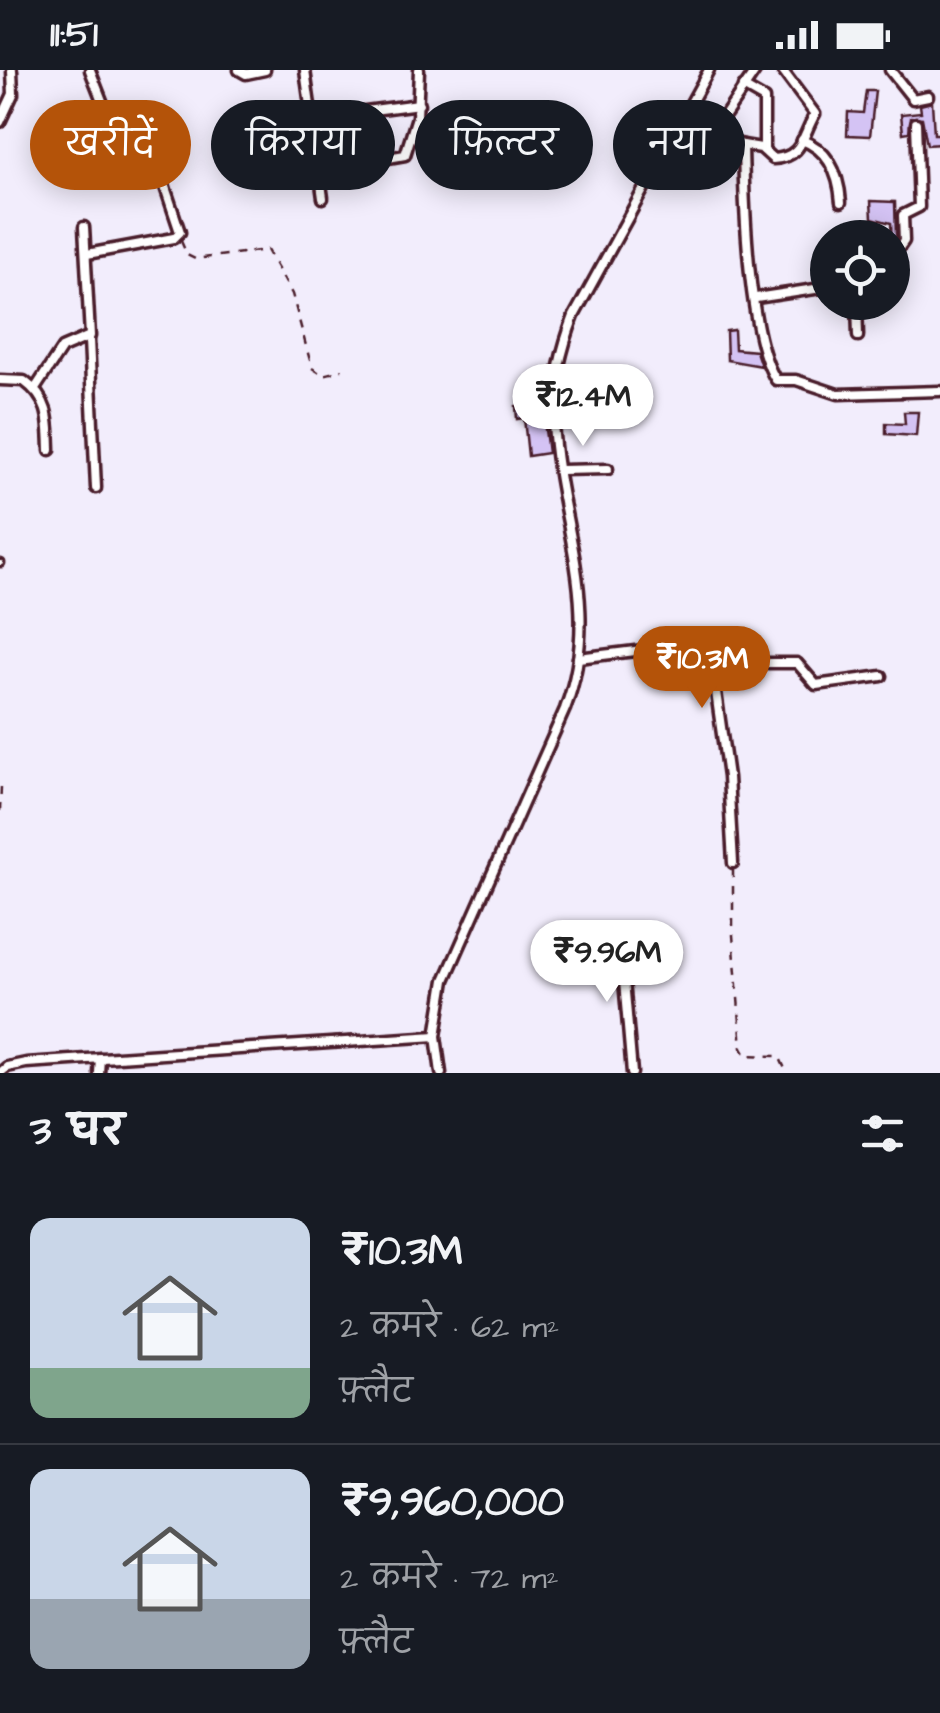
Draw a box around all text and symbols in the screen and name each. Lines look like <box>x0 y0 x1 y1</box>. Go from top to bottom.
text: 11:51 <box>50 9 98 61</box>
chip: खरीदें <box>30 100 191 190</box>
chip: किराया <box>211 100 395 190</box>
chip: फ़िल्टर <box>415 100 593 190</box>
chip: नया <box>613 100 745 190</box>
map controls <box>810 220 910 320</box>
button: locate <box>810 220 910 320</box>
pin: ₹12.4M <box>502 364 664 449</box>
text: ₹12.4M <box>534 374 632 419</box>
pin: ₹10.3M <box>621 626 783 711</box>
text: ₹10.3M <box>655 636 749 681</box>
pin: ₹9.96M <box>526 920 688 1005</box>
text: ₹9.96M <box>552 930 662 975</box>
text: 3 घर <box>30 1103 124 1161</box>
icon: filters <box>855 1106 910 1161</box>
text: ₹10.3M <box>340 1223 463 1281</box>
icon: home <box>110 1258 230 1378</box>
text: 2 कमरे · 62 m² <box>340 1305 559 1350</box>
text: फ़्लैट <box>340 1370 413 1415</box>
text: ₹9,960,000 <box>340 1474 564 1532</box>
icon: home <box>110 1509 230 1629</box>
text: 2 कमरे · 72 m² <box>340 1556 559 1601</box>
text: फ़्लैट <box>340 1621 413 1666</box>

